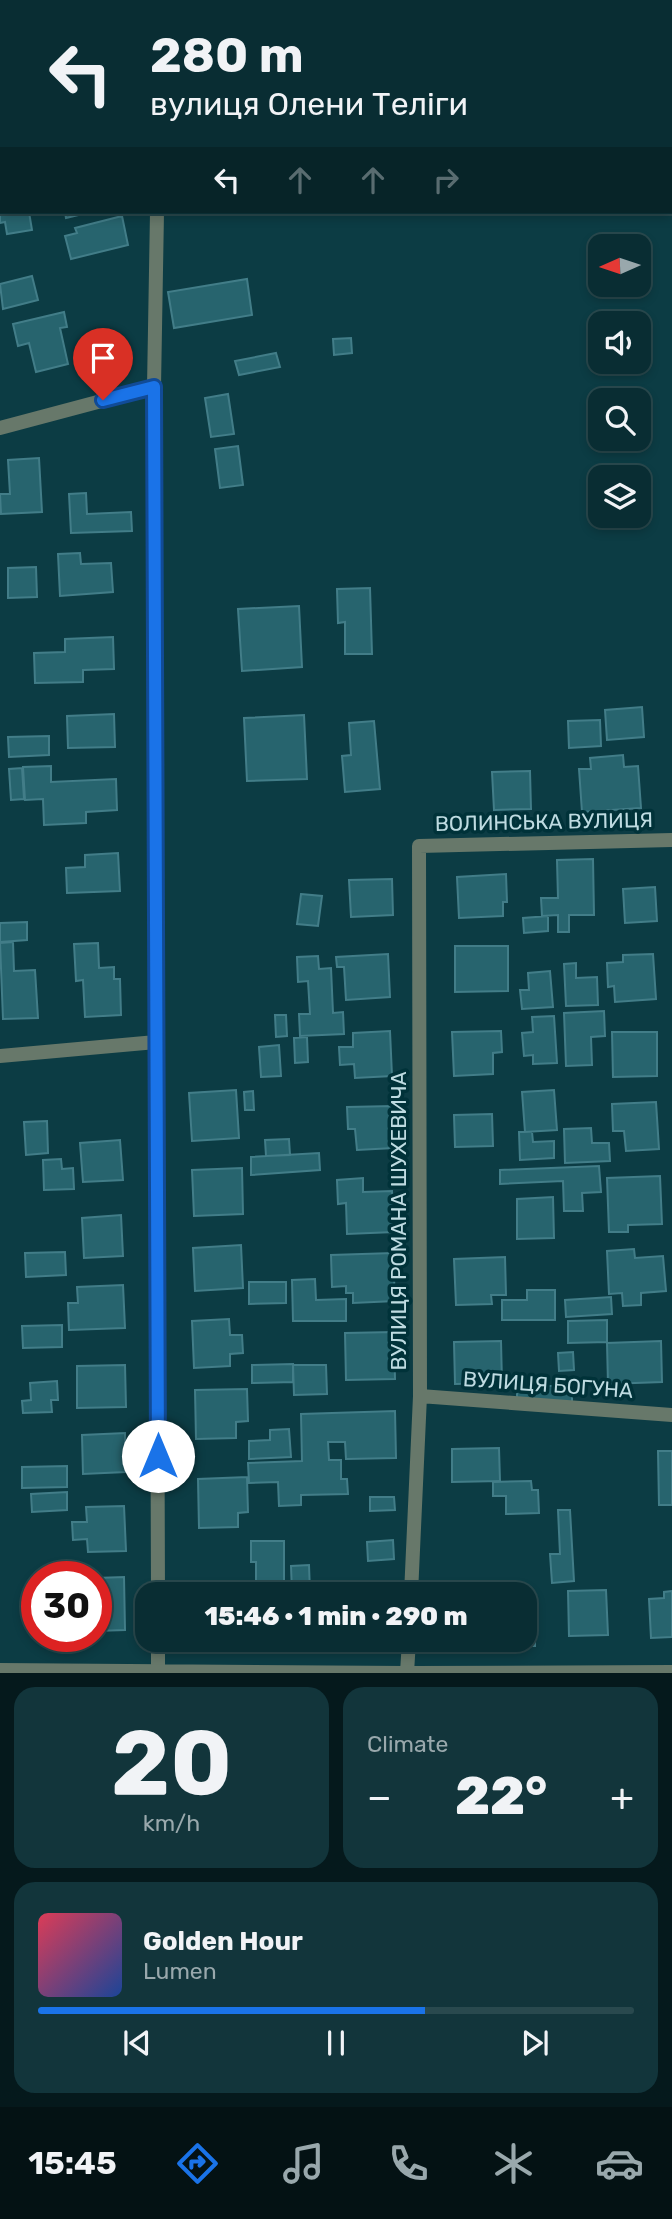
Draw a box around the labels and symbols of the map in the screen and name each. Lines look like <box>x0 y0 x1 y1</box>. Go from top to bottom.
north arrow <box>588 234 651 298</box>
pin <box>73 328 133 400</box>
street label: ВОЛИНСЬКА ВУЛИЦЯ <box>435 807 653 836</box>
street label: ВУЛИЦЯ РОМАНА ШУХЕВИЧА <box>386 1071 411 1371</box>
street label: ВУЛИЦЯ БОГУНА <box>462 1366 634 1403</box>
position arrow <box>121 1419 195 1493</box>
speed limit sign: 30 <box>21 1561 112 1652</box>

